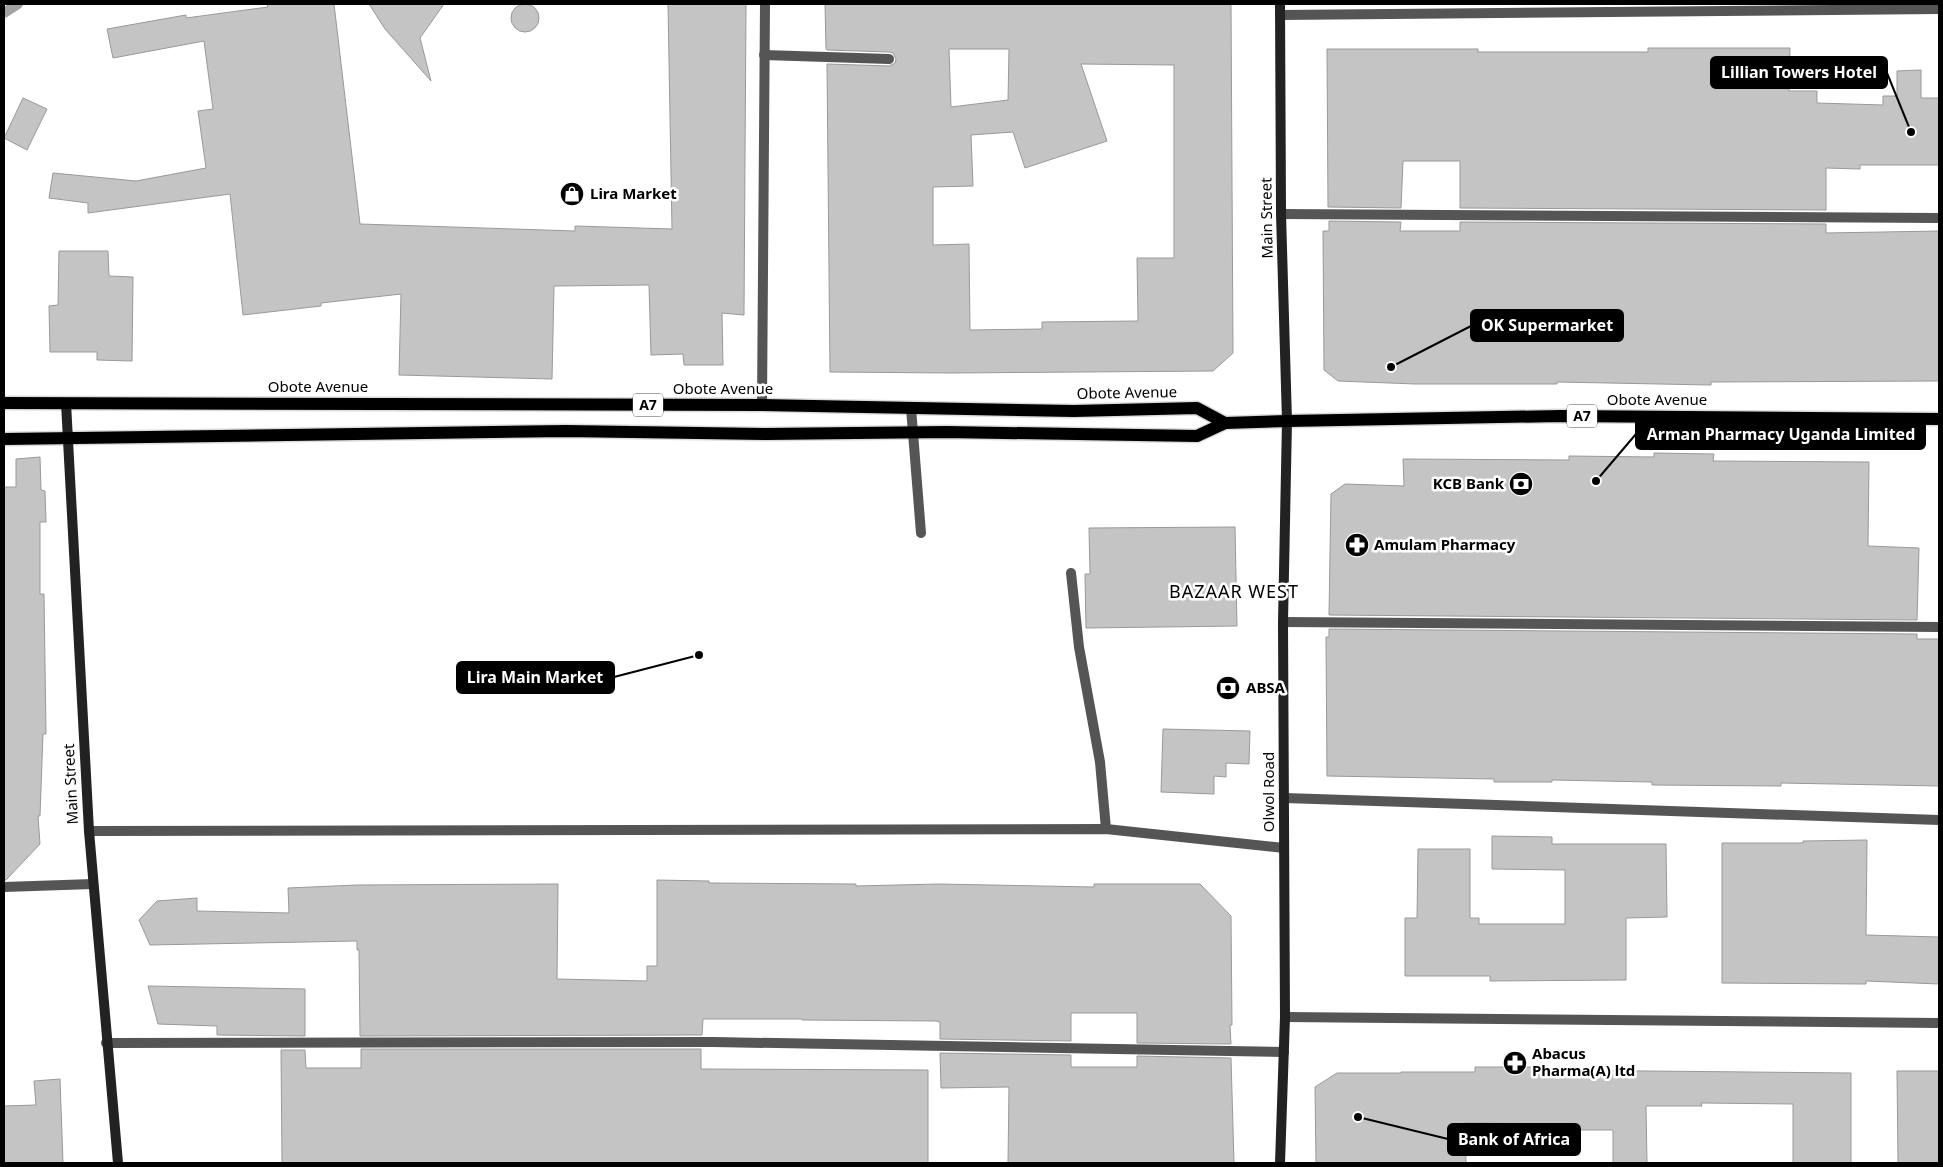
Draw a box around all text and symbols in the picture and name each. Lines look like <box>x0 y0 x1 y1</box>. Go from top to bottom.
callout: Lillian Towers Hotel <box>1711 57 1887 88</box>
text: Lillian Towers Hotel <box>1721 61 1877 83</box>
street label: Main Street <box>1255 177 1277 259</box>
shop icon: Lira Market <box>559 181 585 207</box>
place label: Lira Market <box>590 183 677 203</box>
callout: OK Supermarket <box>1471 310 1623 341</box>
text: OK Supermarket <box>1481 314 1613 336</box>
street label: Obote Avenue <box>268 376 368 396</box>
street label: Obote Avenue <box>673 378 773 398</box>
street label: Obote Avenue <box>1077 381 1177 403</box>
street label: Obote Avenue <box>1607 389 1707 409</box>
road number: A7 <box>633 394 663 416</box>
road number: A7 <box>1567 404 1597 428</box>
callout: Arman Pharmacy Uganda Limited <box>1636 418 1925 449</box>
text: Arman Pharmacy Uganda Limited <box>1647 423 1915 445</box>
bank icon: KCB Bank <box>1508 471 1534 497</box>
place label: KCB Bank <box>1433 473 1505 493</box>
pharmacy icon: Amulam Pharmacy <box>1344 532 1370 558</box>
place label: Amulam Pharmacy <box>1374 534 1516 554</box>
district label: BAZAAR WEST <box>1169 579 1299 603</box>
callout: Lira Main Market <box>457 662 614 693</box>
text: Lira Main Market <box>467 666 603 688</box>
bank icon: ABSA <box>1215 675 1241 701</box>
place label: ABSA <box>1246 677 1286 697</box>
street label: Main Street <box>58 743 82 825</box>
street label: Olwol Road <box>1258 752 1278 832</box>
place label: Abacus Pharma(A) ltd <box>1532 1043 1635 1080</box>
pharmacy icon: Abacus Pharma(A) ltd <box>1502 1050 1528 1076</box>
callout: Bank of Africa <box>1448 1124 1580 1155</box>
text: Bank of Africa <box>1458 1128 1570 1150</box>

